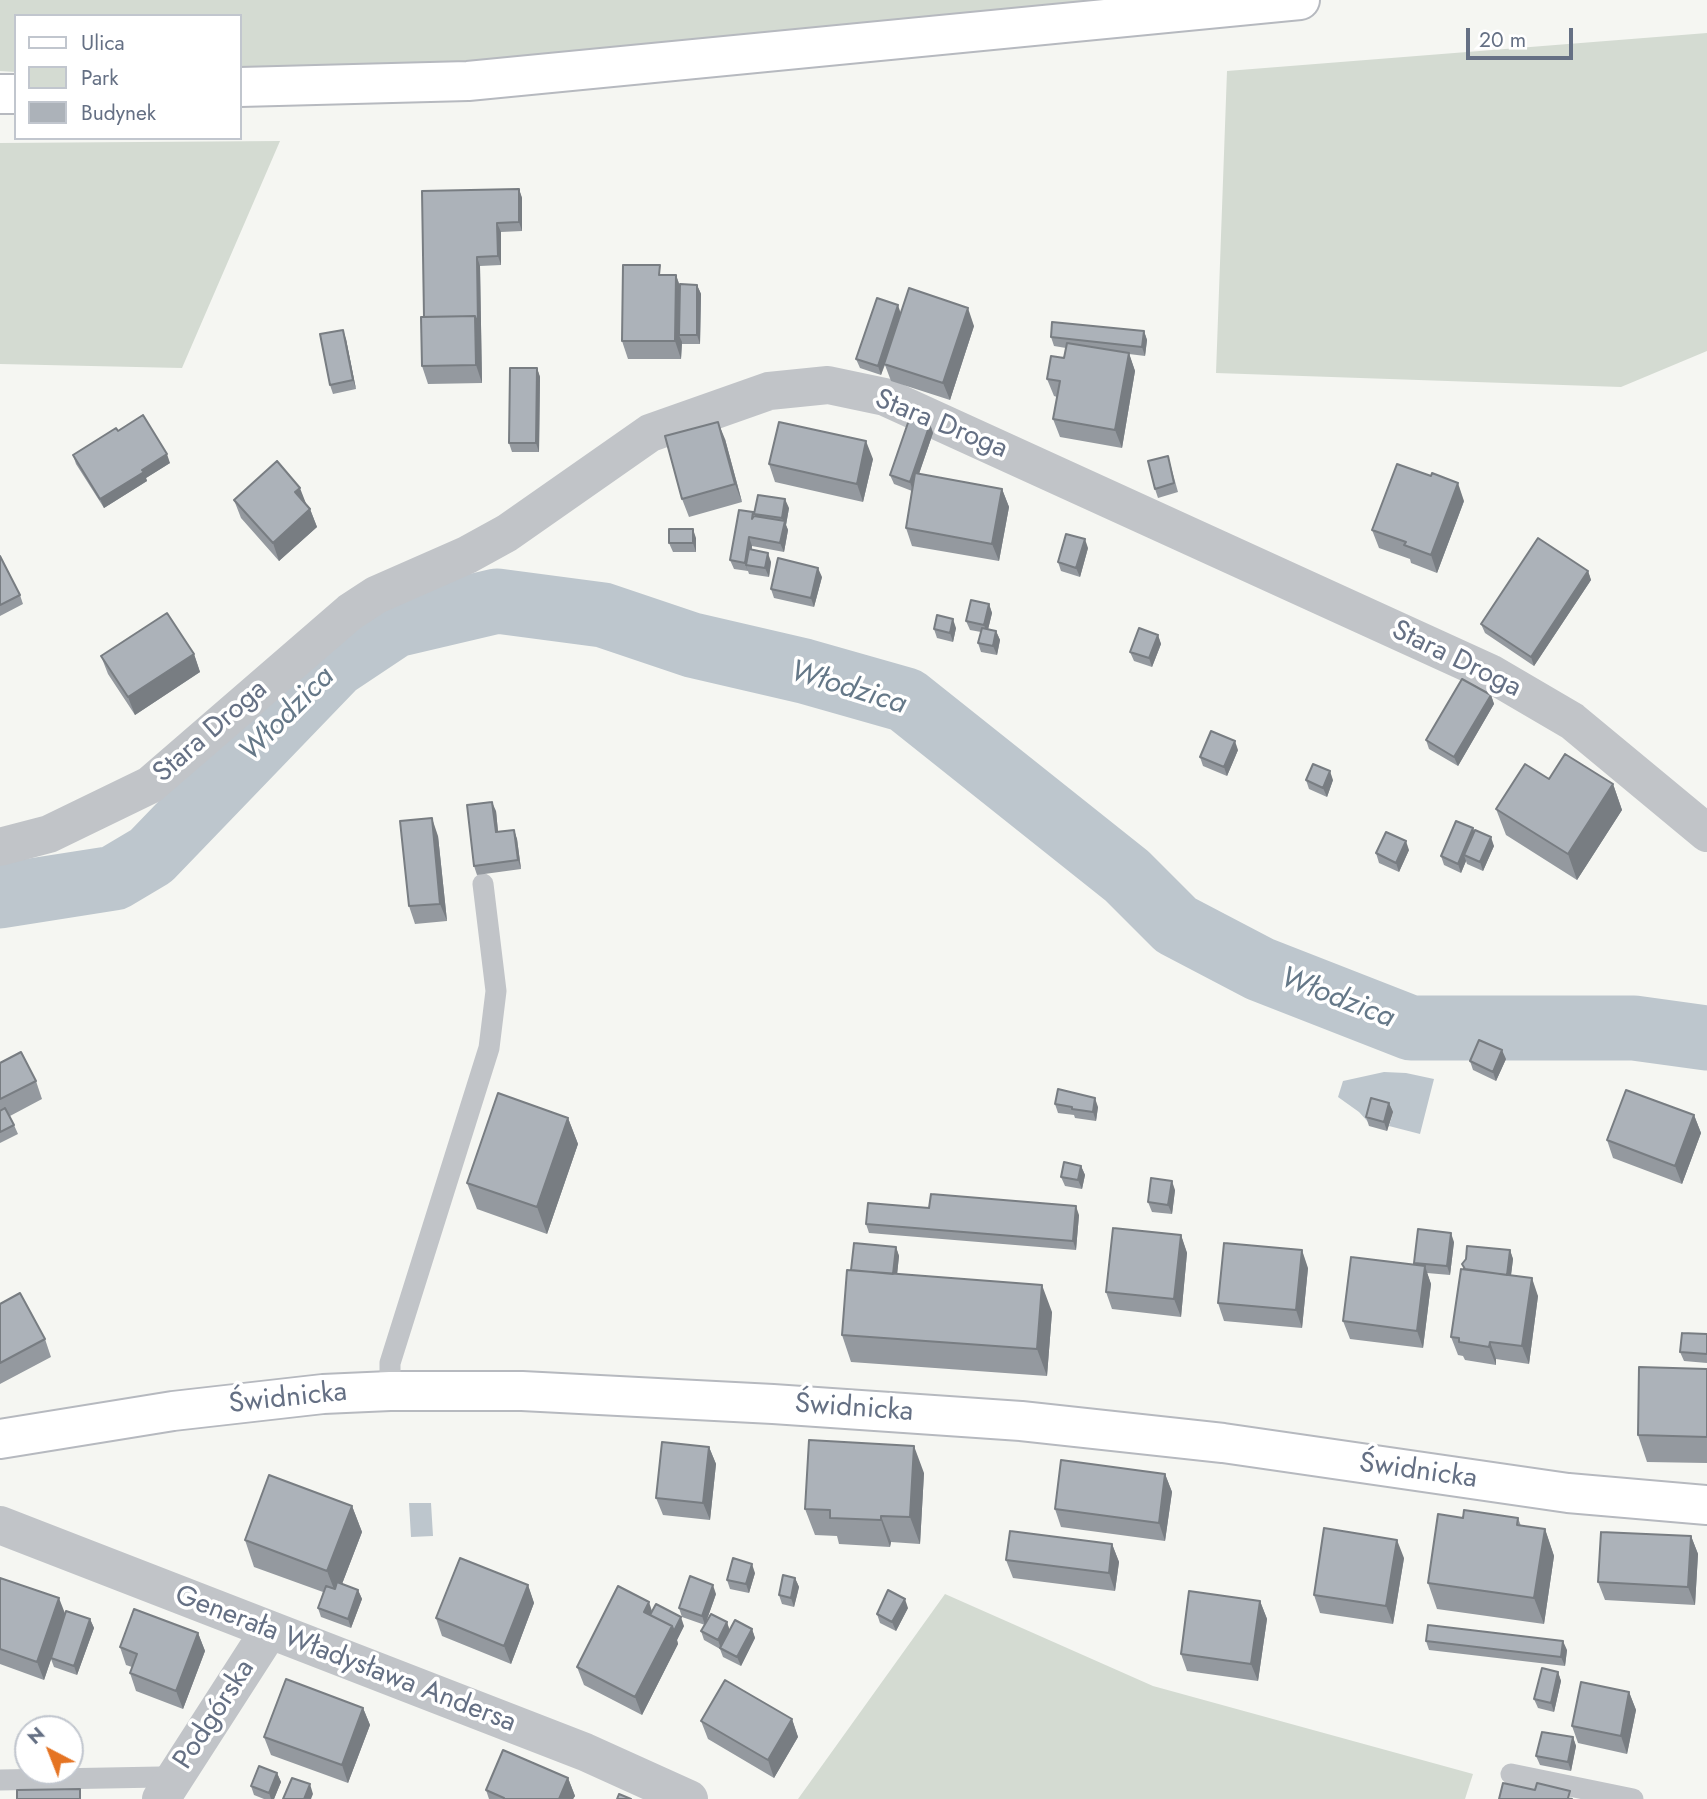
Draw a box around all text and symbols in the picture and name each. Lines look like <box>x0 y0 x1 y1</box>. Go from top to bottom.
legend <box>14 14 242 140</box>
scale bar <box>1469 14 1576 58</box>
text: 20 m <box>1479 25 1526 55</box>
text: Ulica <box>81 28 125 58</box>
text: Park <box>81 63 118 93</box>
text: Budynek <box>81 98 156 128</box>
street label: Stara Droga <box>870 383 1012 467</box>
street label: Stara Droga <box>1386 614 1526 706</box>
water label: Włodzica <box>786 654 910 724</box>
water label: Włodzica <box>233 660 343 770</box>
street label: Stara Droga <box>147 673 275 791</box>
water label: Włodzica <box>1275 961 1399 1037</box>
street label: Świdnicka <box>227 1376 349 1422</box>
street label: Świdnicka <box>794 1388 914 1430</box>
street label: Świdnicka <box>1357 1447 1479 1497</box>
street label: Generała Władysława Andersa <box>170 1579 520 1741</box>
street label: Podgórska <box>167 1654 263 1776</box>
north arrow <box>14 1715 84 1785</box>
text: N <box>21 1720 51 1751</box>

